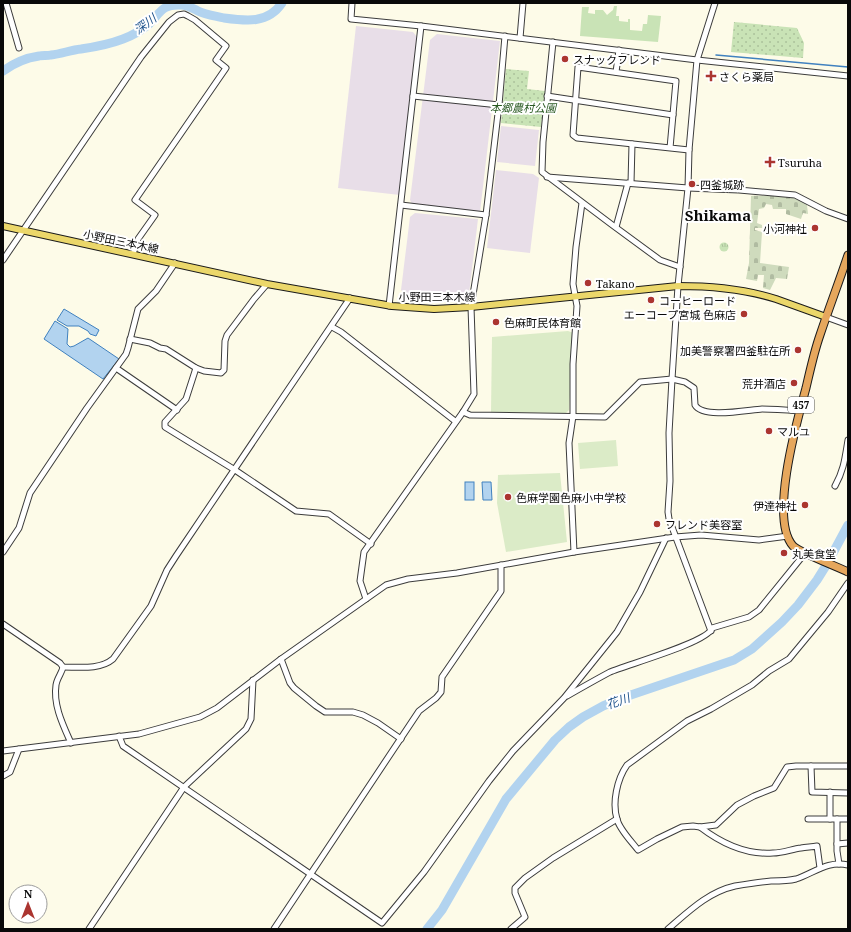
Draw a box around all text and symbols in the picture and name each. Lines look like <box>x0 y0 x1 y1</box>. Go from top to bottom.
water label: 深川 <box>130 9 161 38</box>
place label: スナックフレンド <box>573 52 661 67</box>
marker: スナックフレンド <box>560 54 570 64</box>
place label: さくら薬局 <box>719 69 774 84</box>
marker: さくら薬局 <box>706 71 716 81</box>
park label: 本郷農村公園 <box>490 100 558 115</box>
place label: Tsuruha <box>778 155 822 170</box>
marker: Tsuruha <box>765 157 775 167</box>
place label: 四釜城跡 <box>700 177 744 192</box>
marker: 四釜城跡 <box>687 179 697 189</box>
district label: Shikama <box>685 205 751 225</box>
place label: 小河神社 <box>763 221 807 236</box>
marker: 小河神社 <box>810 223 820 233</box>
street label: 小野田三本木線 <box>82 226 160 256</box>
place label: Takano <box>596 276 635 291</box>
marker: Takano <box>583 278 593 288</box>
street label: 小野田三本木線 <box>399 289 476 304</box>
place label: コーヒーロード <box>659 293 736 308</box>
marker: コーヒーロード <box>646 295 656 305</box>
place label: エーコープ宮城 色麻店 <box>624 307 736 322</box>
marker: エーコープ宮城 色麻店 <box>739 309 749 319</box>
place label: 色麻町民体育館 <box>504 315 581 330</box>
marker: 色麻町民体育館 <box>491 317 501 327</box>
place label: 加美警察署四釜駐在所 <box>680 343 791 358</box>
marker: 加美警察署四釜駐在所 <box>793 345 803 355</box>
place label: 荒井酒店 <box>742 376 786 391</box>
marker: 荒井酒店 <box>789 378 799 388</box>
road number: 457 <box>788 397 814 413</box>
place label: マルユ <box>777 424 810 439</box>
marker: マルユ <box>764 426 774 436</box>
place label: 色麻学園色麻小中学校 <box>516 490 626 505</box>
marker: 色麻学園色麻小中学校 <box>503 492 513 502</box>
place label: 伊達神社 <box>753 498 797 513</box>
marker: 伊達神社 <box>800 500 810 510</box>
place label: フレンド美容室 <box>665 517 742 532</box>
marker: フレンド美容室 <box>652 519 662 529</box>
place label: 丸美食堂 <box>792 546 836 561</box>
marker: 丸美食堂 <box>779 548 789 558</box>
water label: 花川 <box>604 688 634 713</box>
north arrow <box>8 884 48 924</box>
text: N <box>24 886 33 901</box>

